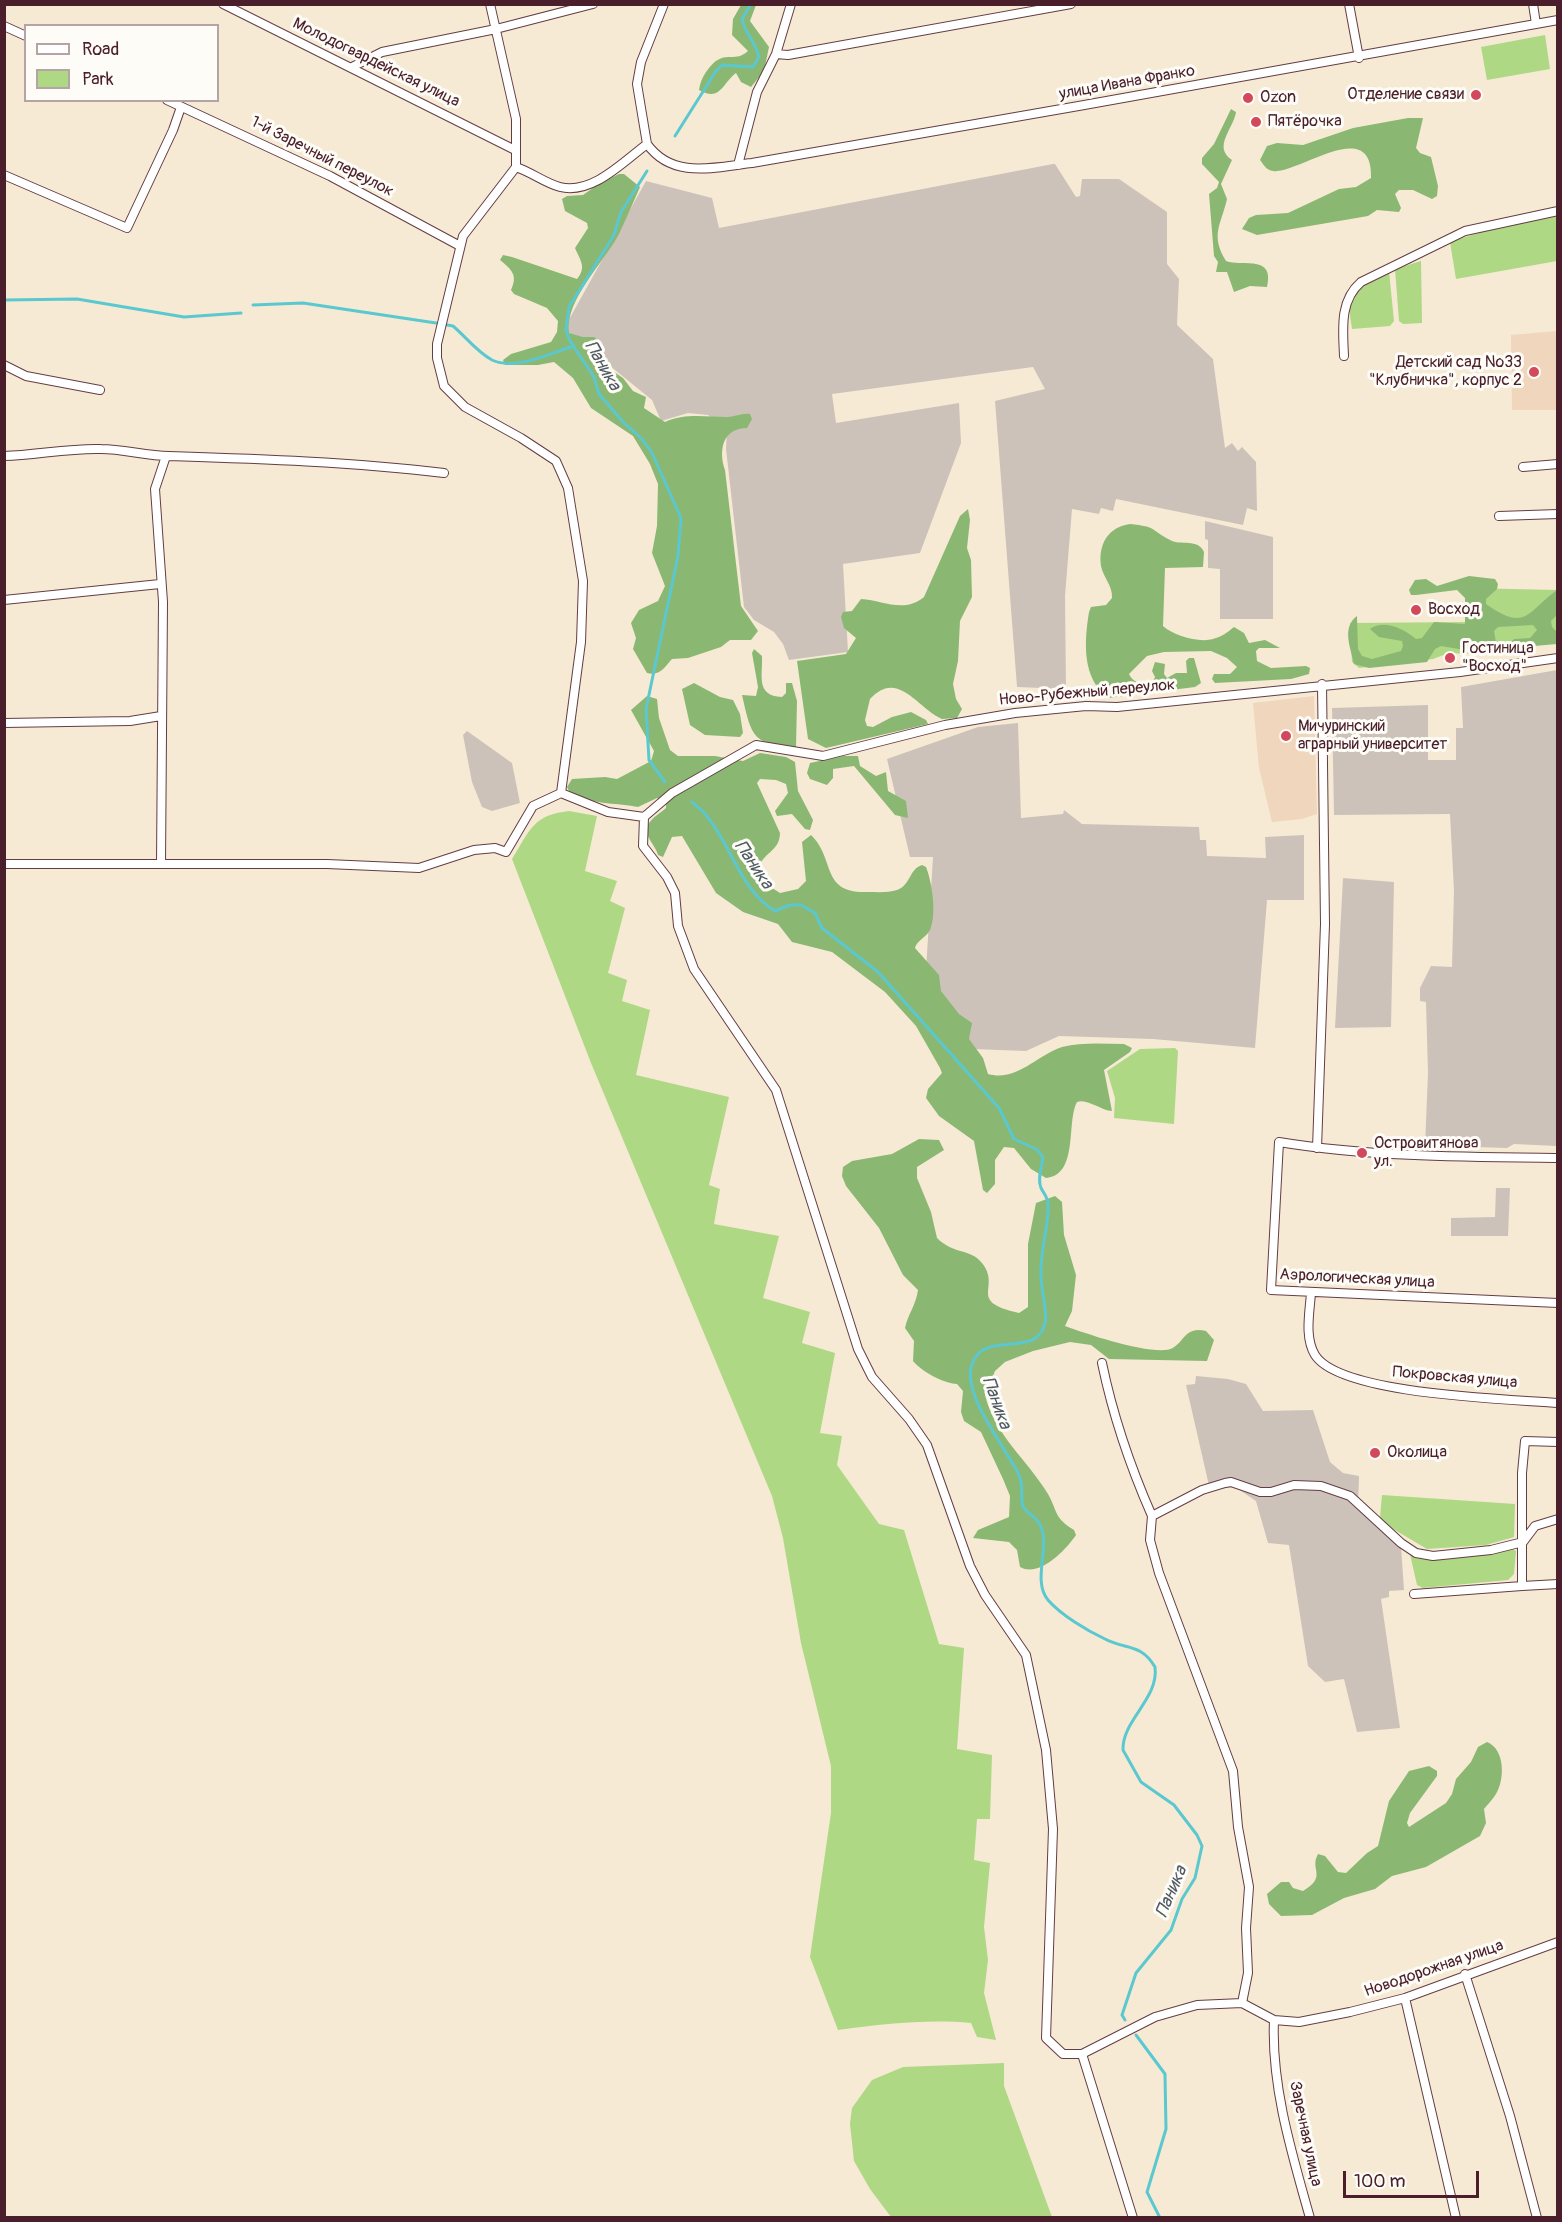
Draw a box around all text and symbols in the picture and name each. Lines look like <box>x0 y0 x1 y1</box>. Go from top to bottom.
street label: Молодогвардейская улица <box>289 14 463 112</box>
legend <box>24 24 219 102</box>
text: Road <box>82 38 119 61</box>
street label: улица Ивана Франко <box>1058 62 1196 104</box>
text: Park <box>82 68 114 91</box>
place label: Отделение связи <box>1347 85 1464 105</box>
place label: Ozon <box>1260 88 1296 108</box>
marker: Отделение связи <box>1469 88 1483 102</box>
marker: Ozon <box>1241 91 1255 105</box>
place label: Пятёрочка <box>1268 112 1342 132</box>
street label: 1-й Заречный переулок <box>247 113 397 201</box>
marker: Пятёрочка <box>1249 115 1263 129</box>
water label: Паника <box>579 337 625 395</box>
place label: Детский сад №33 "Клубничка", корпус 2 <box>1369 353 1522 391</box>
marker: Детский сад №33 "Клубничка", корпус 2 <box>1527 365 1541 379</box>
place label: Восход <box>1428 600 1480 620</box>
marker: Восход <box>1409 603 1423 617</box>
place label: Гостиница "Восход" <box>1462 639 1534 677</box>
marker: Гостиница "Восход" <box>1443 651 1457 665</box>
street label: Ново-Рубежный переулок <box>998 676 1176 710</box>
place label: Мичуринский аграрный университет <box>1298 717 1447 755</box>
marker: Мичуринский аграрный университет <box>1279 729 1293 743</box>
water label: Паника <box>729 837 777 893</box>
place label: Островитянова ул. <box>1374 1134 1479 1172</box>
marker: Островитянова ул. <box>1355 1146 1369 1160</box>
street label: Аэрологическая улица <box>1279 1265 1435 1293</box>
street label: Покровская улица <box>1392 1363 1518 1393</box>
water label: Паника <box>977 1374 1015 1432</box>
place label: Околица <box>1387 1443 1447 1463</box>
marker: Околица <box>1368 1446 1382 1460</box>
water label: Паника <box>1152 1863 1192 1921</box>
street label: Новодорожная улица <box>1362 1936 1506 2002</box>
street label: Заречная улица <box>1285 2080 1325 2188</box>
scale bar <box>1346 2159 1482 2197</box>
text: 100 m <box>1354 2170 1406 2193</box>

